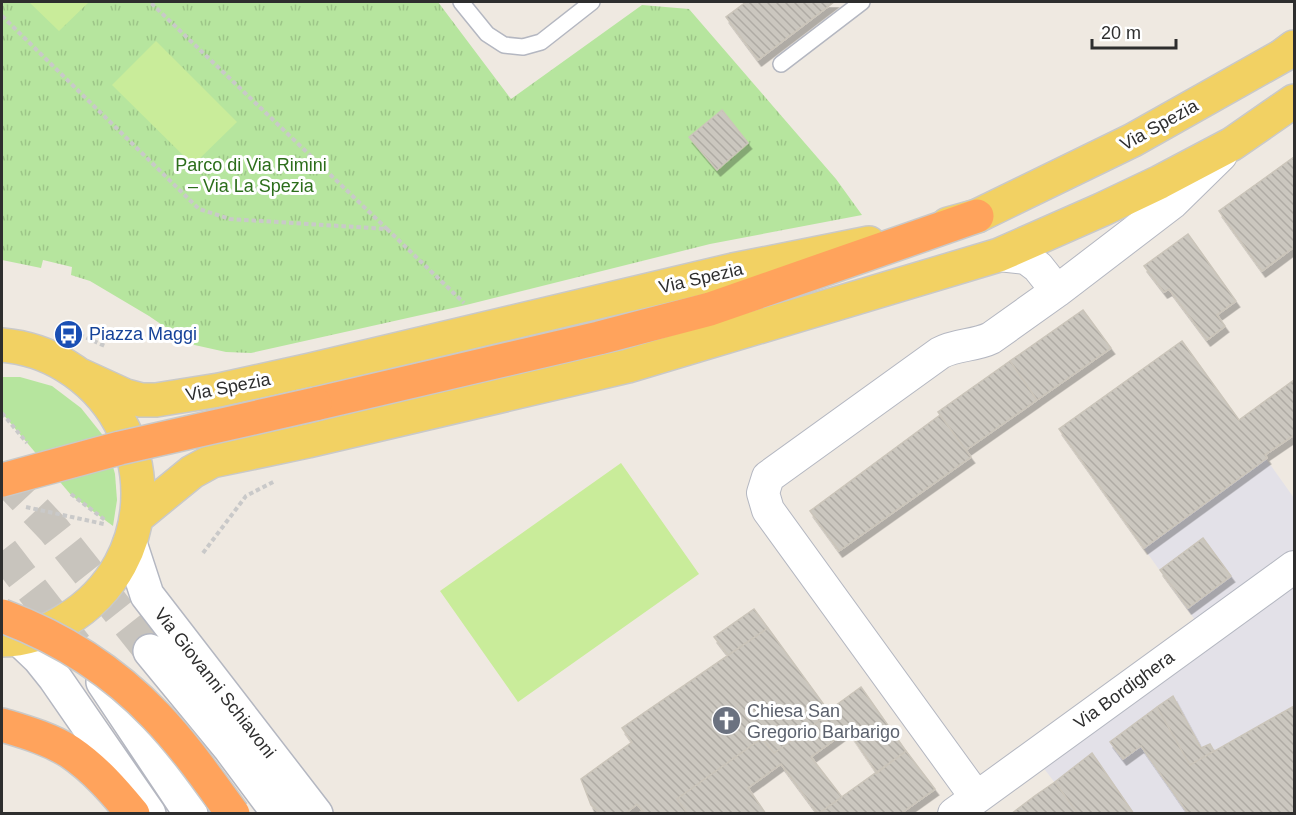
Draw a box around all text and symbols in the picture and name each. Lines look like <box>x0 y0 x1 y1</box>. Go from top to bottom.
scale bar <box>1092 12 1176 50</box>
text: 20 m <box>1101 23 1141 43</box>
street label: Via Spezia <box>1117 95 1202 155</box>
park label: Parco di Via Rimini – Via La Spezia <box>175 155 327 196</box>
street label: Via Spezia <box>657 258 746 297</box>
bus stop icon: Piazza Maggi <box>52 318 84 350</box>
place label: Piazza Maggi <box>89 324 197 344</box>
street label: Via Spezia <box>184 369 273 405</box>
street label: Via Giovanni Schiavoni <box>150 604 280 762</box>
street label: Via Bordighera <box>1070 646 1179 733</box>
place label: Chiesa San Gregorio Barbarigo <box>747 701 900 742</box>
church icon: Chiesa San Gregorio Barbarigo <box>710 705 742 737</box>

